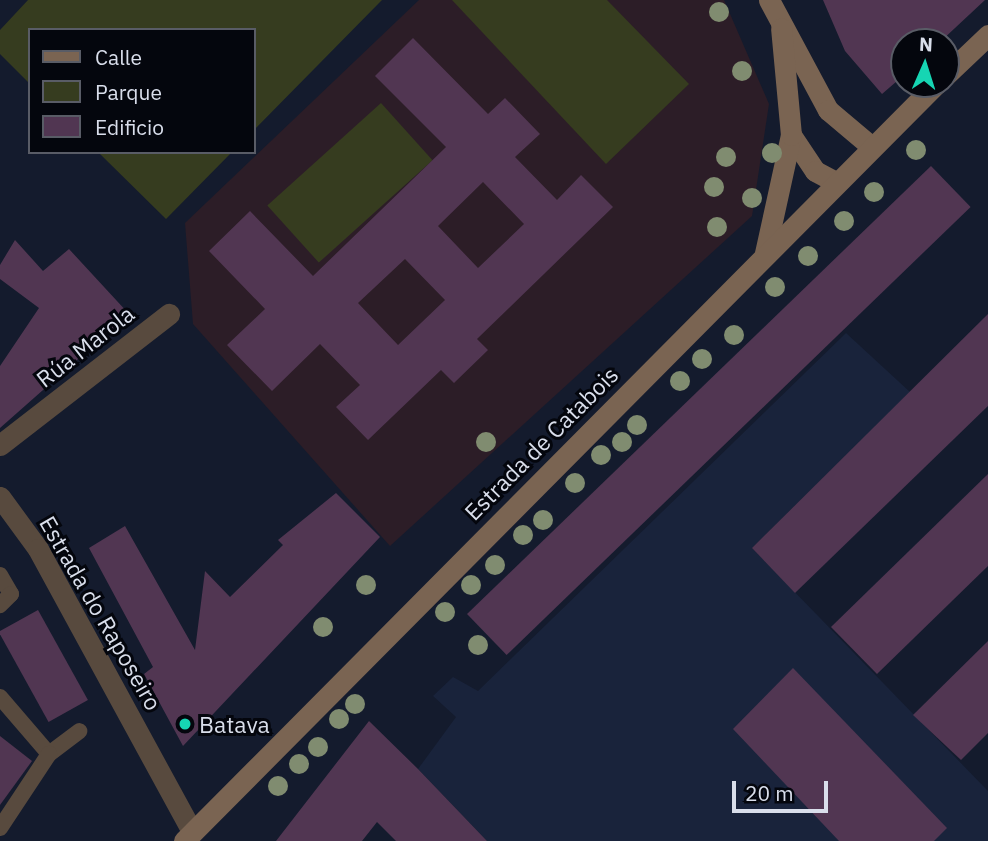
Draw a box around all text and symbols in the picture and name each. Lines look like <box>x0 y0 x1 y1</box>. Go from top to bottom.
legend <box>28 28 256 154</box>
north arrow <box>890 28 960 98</box>
text: N <box>918 32 933 56</box>
text: Calle <box>95 43 142 71</box>
text: Parque <box>95 78 162 106</box>
text: Edificio <box>95 113 164 141</box>
street label: Rúa Marola <box>31 299 139 393</box>
street label: Estrada de Catabois <box>459 361 623 525</box>
street label: Estrada do Raposeiro <box>34 511 168 715</box>
place label: Batava <box>199 710 270 738</box>
marker: Batava <box>177 716 193 732</box>
scale bar <box>736 768 832 812</box>
text: 20 m <box>745 779 794 807</box>

